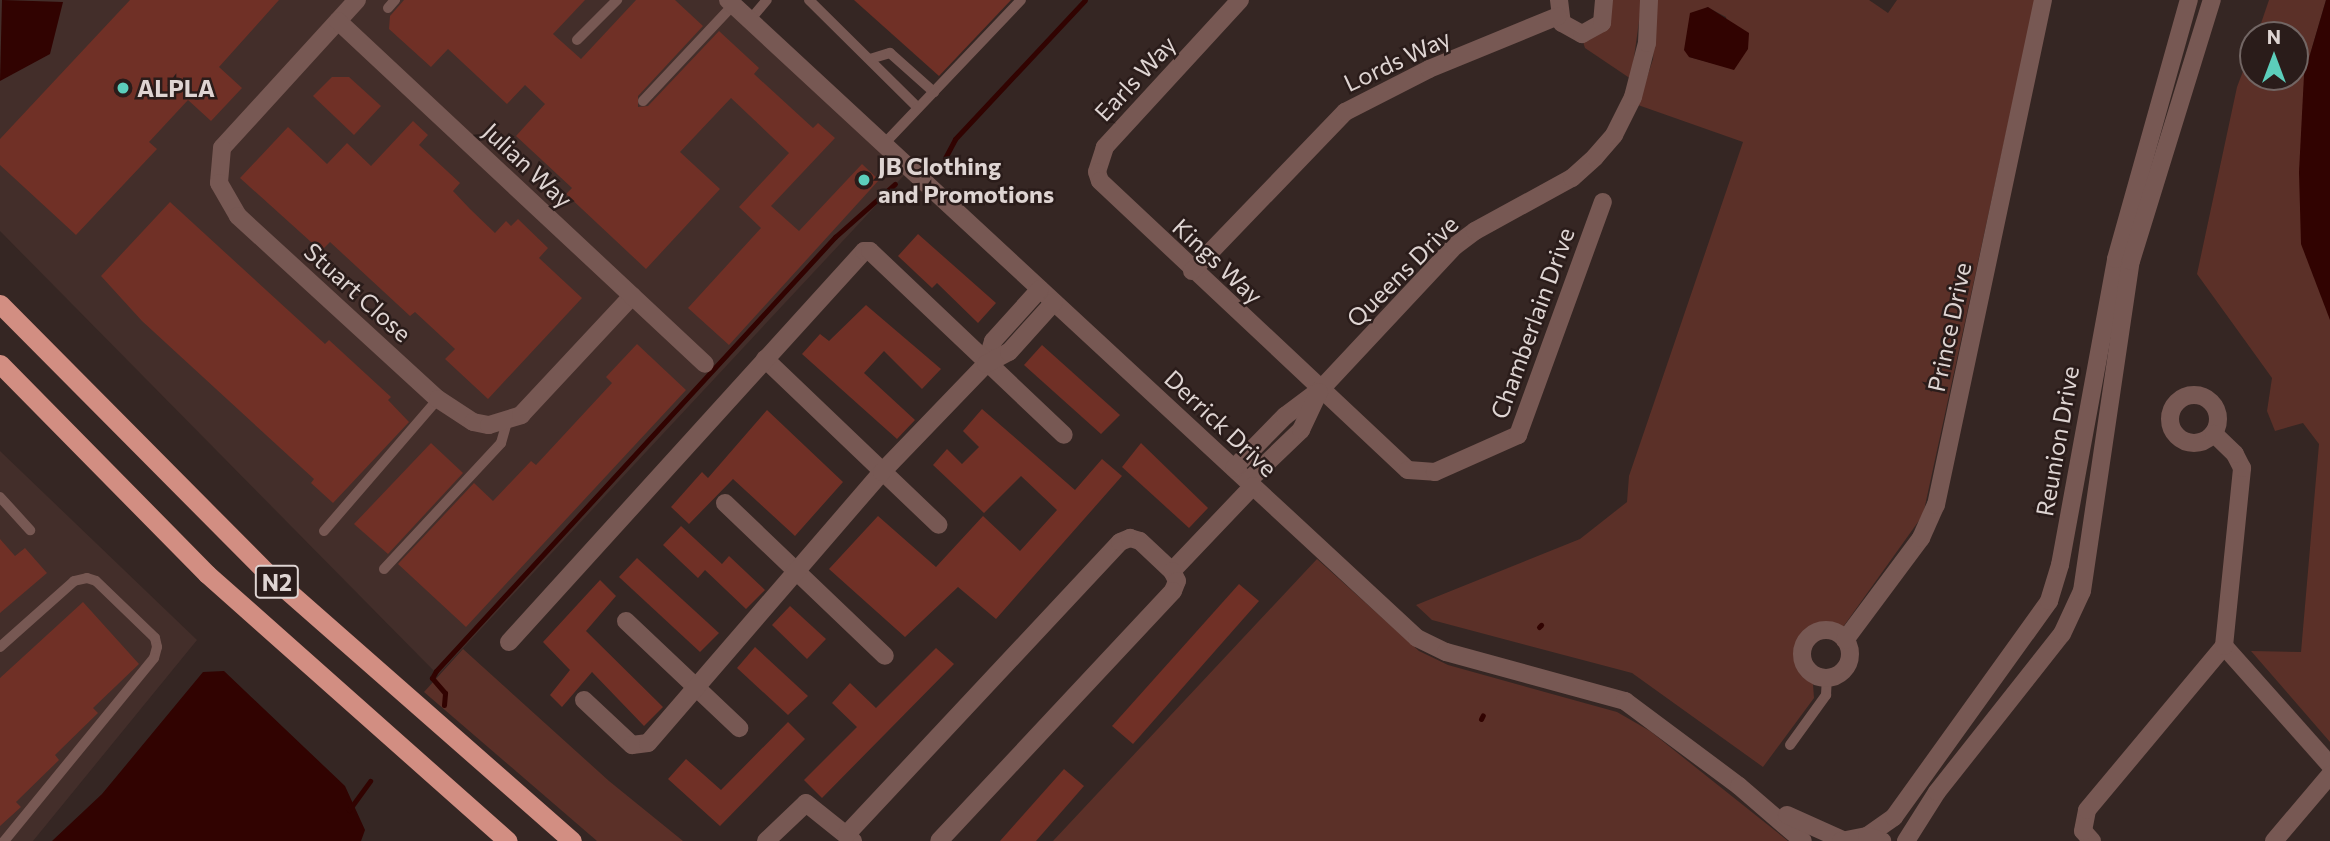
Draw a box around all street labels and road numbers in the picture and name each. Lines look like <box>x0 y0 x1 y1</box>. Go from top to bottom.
street label: Lords Way <box>1339 23 1455 97</box>
street label: Earls Way <box>1088 29 1182 127</box>
street label: Julian Way <box>477 116 579 214</box>
street label: Queens Drive <box>1340 209 1464 333</box>
street label: Kings Way <box>1167 212 1269 310</box>
street label: Chamberlain Drive <box>1484 224 1580 422</box>
street label: Stuart Close <box>299 237 417 347</box>
street label: Prince Drive <box>1921 260 1977 394</box>
street label: Derrick Drive <box>1159 364 1283 482</box>
street label: Reunion Drive <box>2030 364 2084 518</box>
road number: N2 <box>254 562 300 602</box>

